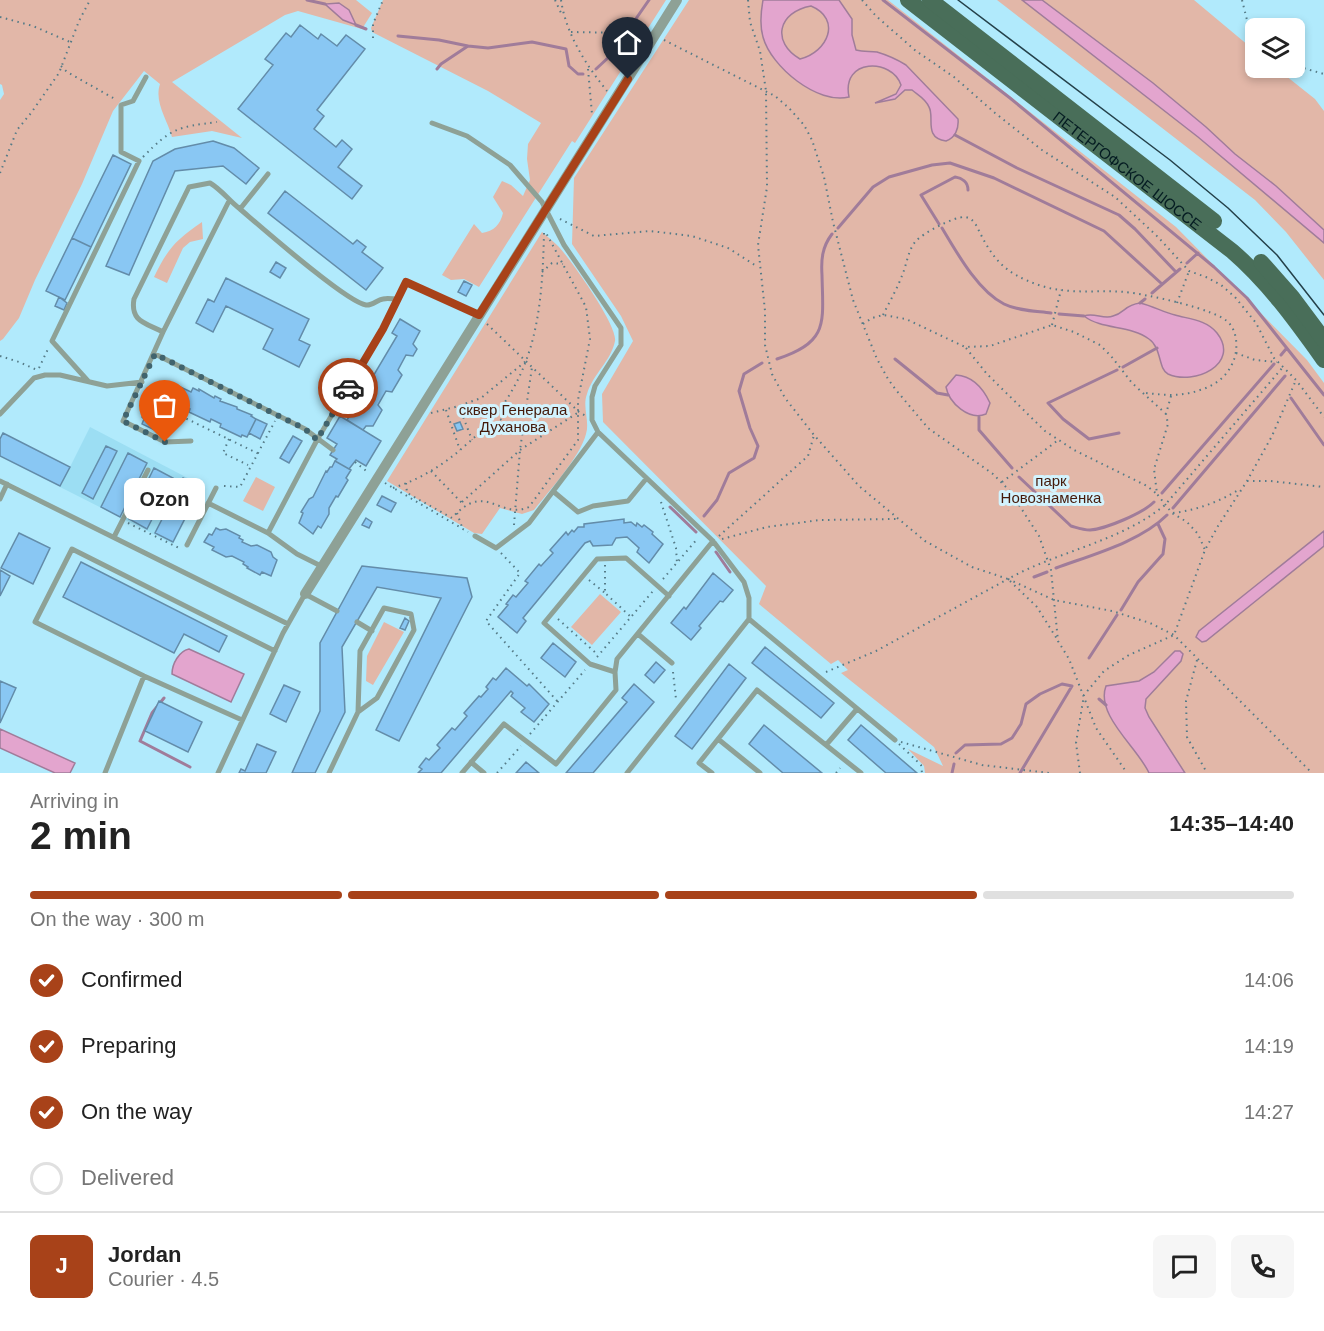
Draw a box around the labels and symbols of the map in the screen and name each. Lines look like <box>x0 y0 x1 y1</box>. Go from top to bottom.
pin <box>602 17 653 79</box>
street label: ПЕТЕРГОФСКОЕ ШОССЕ <box>1050 108 1205 233</box>
courier <box>318 358 378 418</box>
pin <box>139 380 190 442</box>
park label: сквер Генерала Духанова <box>459 401 568 435</box>
park label: парк Новознаменка <box>1001 472 1102 506</box>
callout: Ozon <box>124 478 206 520</box>

